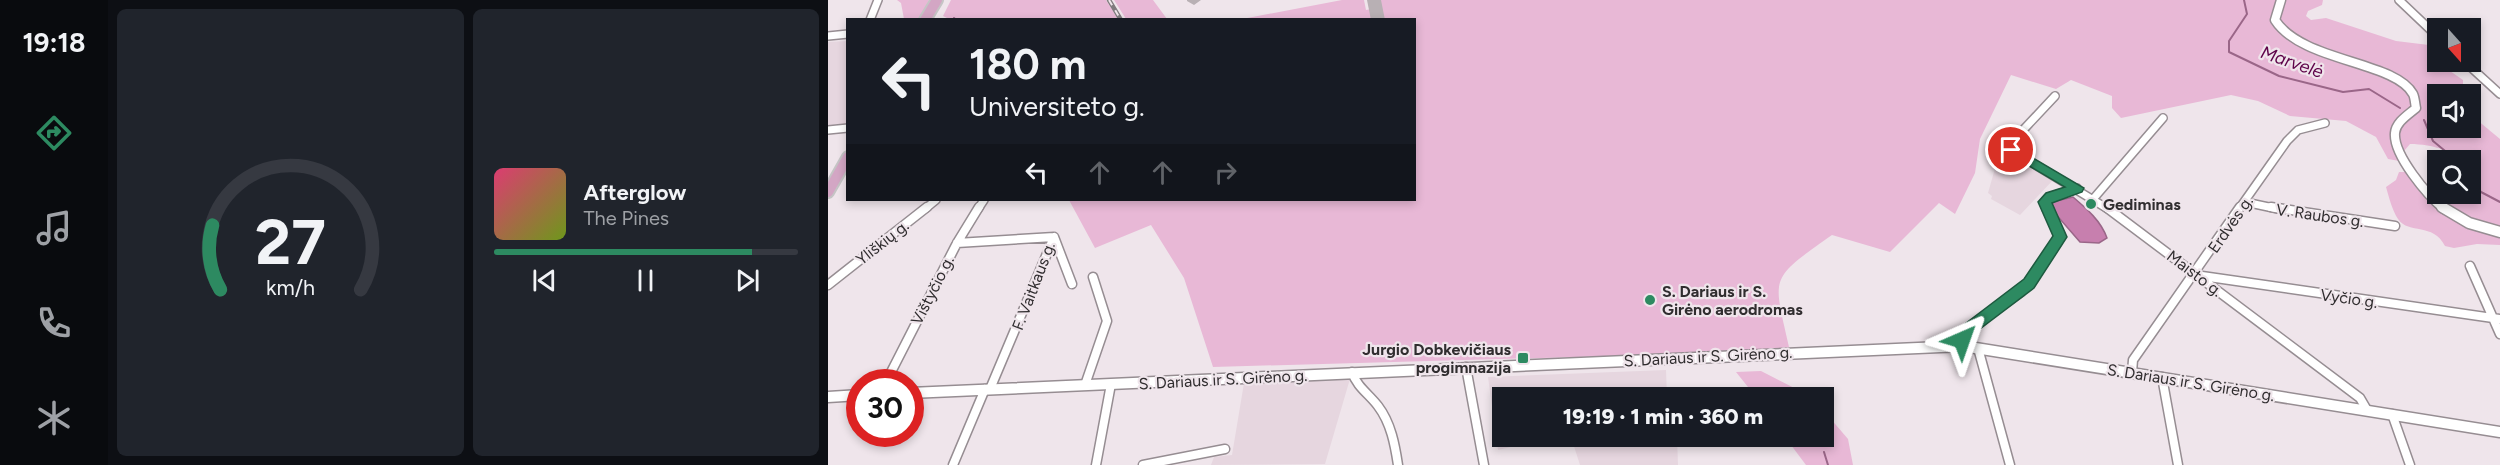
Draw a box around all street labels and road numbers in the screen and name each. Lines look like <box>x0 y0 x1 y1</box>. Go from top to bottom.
street label: Erdvės g. <box>2204 192 2257 256</box>
street label: V. Raubos g. <box>2275 200 2365 231</box>
street label: Yliškių g. <box>852 216 912 269</box>
street label: F. Vaitkaus g. <box>1008 239 1059 333</box>
street label: Maisto g. <box>2163 246 2226 300</box>
street label: Vištyčio g. <box>907 253 958 328</box>
street label: Vyčio g. <box>2319 285 2379 312</box>
street label: S. Dariaus ir S. Girėno g. <box>1623 343 1793 370</box>
street label: S. Dariaus ir S. Girėno g. <box>2106 360 2276 405</box>
street label: S. Dariaus ir S. Girėno g. <box>1138 366 1308 393</box>

